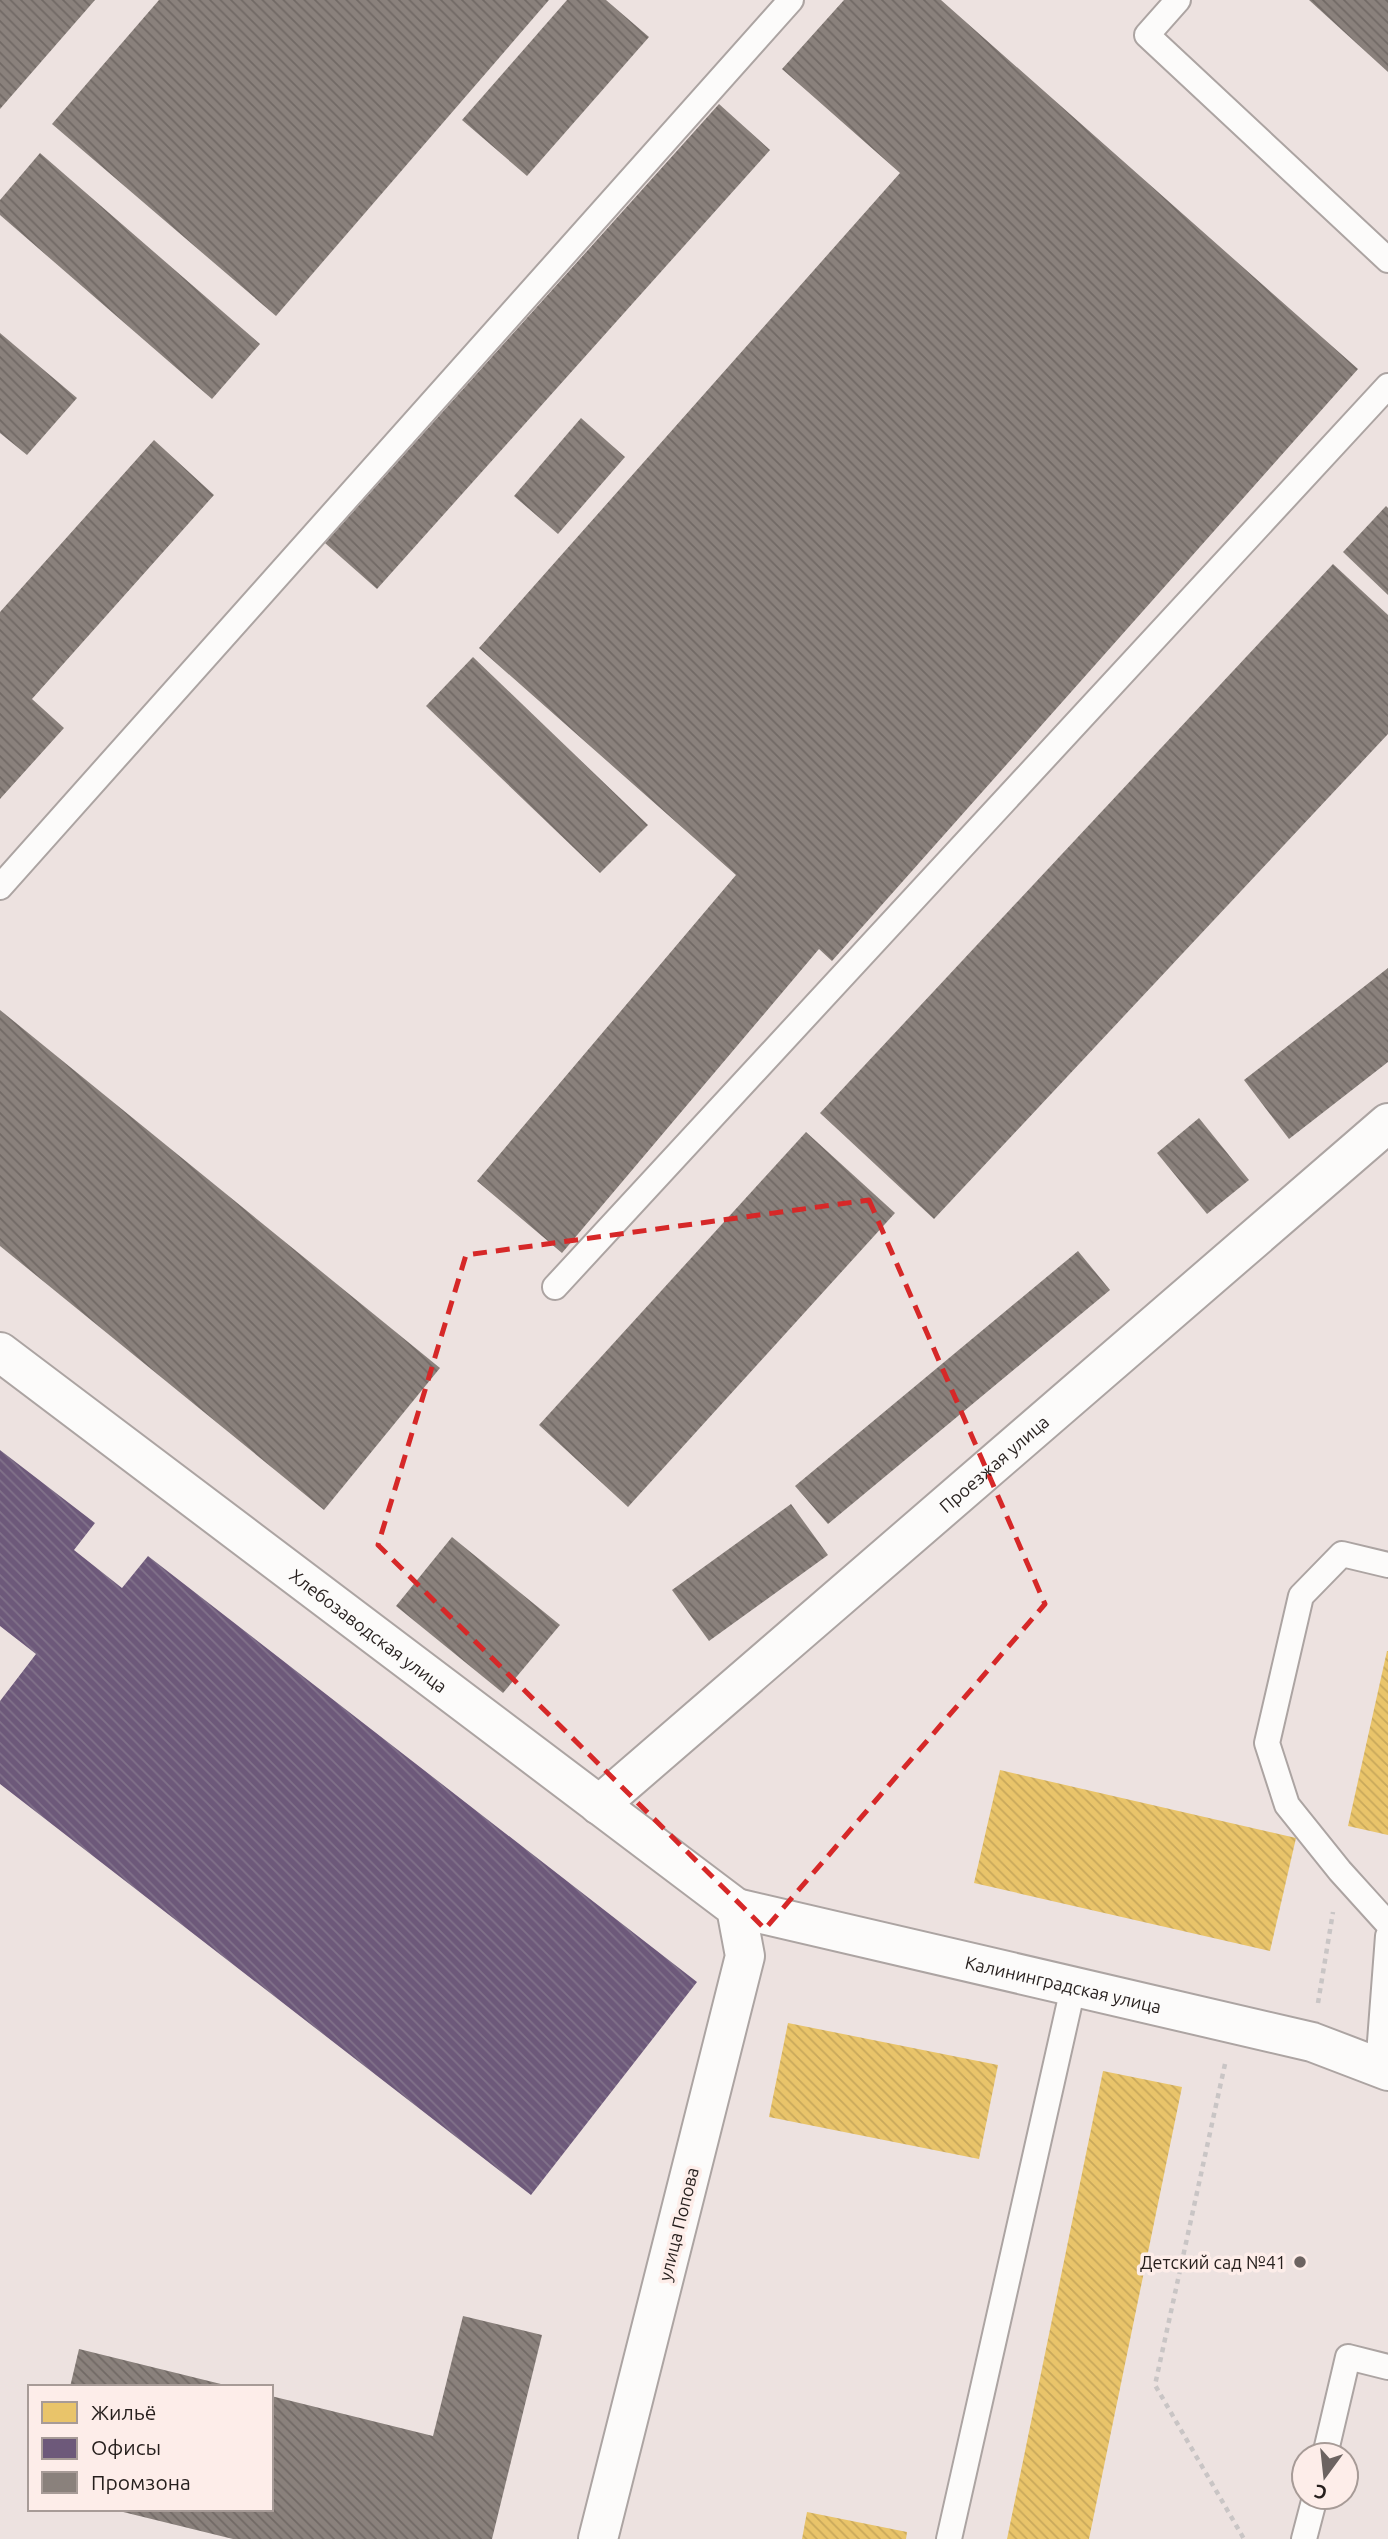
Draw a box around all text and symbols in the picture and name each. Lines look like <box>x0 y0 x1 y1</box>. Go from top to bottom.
street label: Проезжая улица <box>935 1411 1053 1516</box>
street label: Хлебозаводская улица <box>286 1565 451 1696</box>
street label: Калининградская улица <box>963 1952 1163 2017</box>
street label: улица Попова <box>654 2165 702 2283</box>
place label: Детский сад №41 <box>1140 2252 1286 2272</box>
marker: Детский сад №41 <box>1292 2254 1308 2270</box>
legend <box>28 2385 273 2511</box>
text: Жильё <box>91 2400 156 2424</box>
text: Офисы <box>91 2435 161 2459</box>
north arrow <box>1290 2441 1360 2511</box>
text: Промзона <box>91 2470 191 2494</box>
text: С <box>1312 2480 1329 2505</box>

